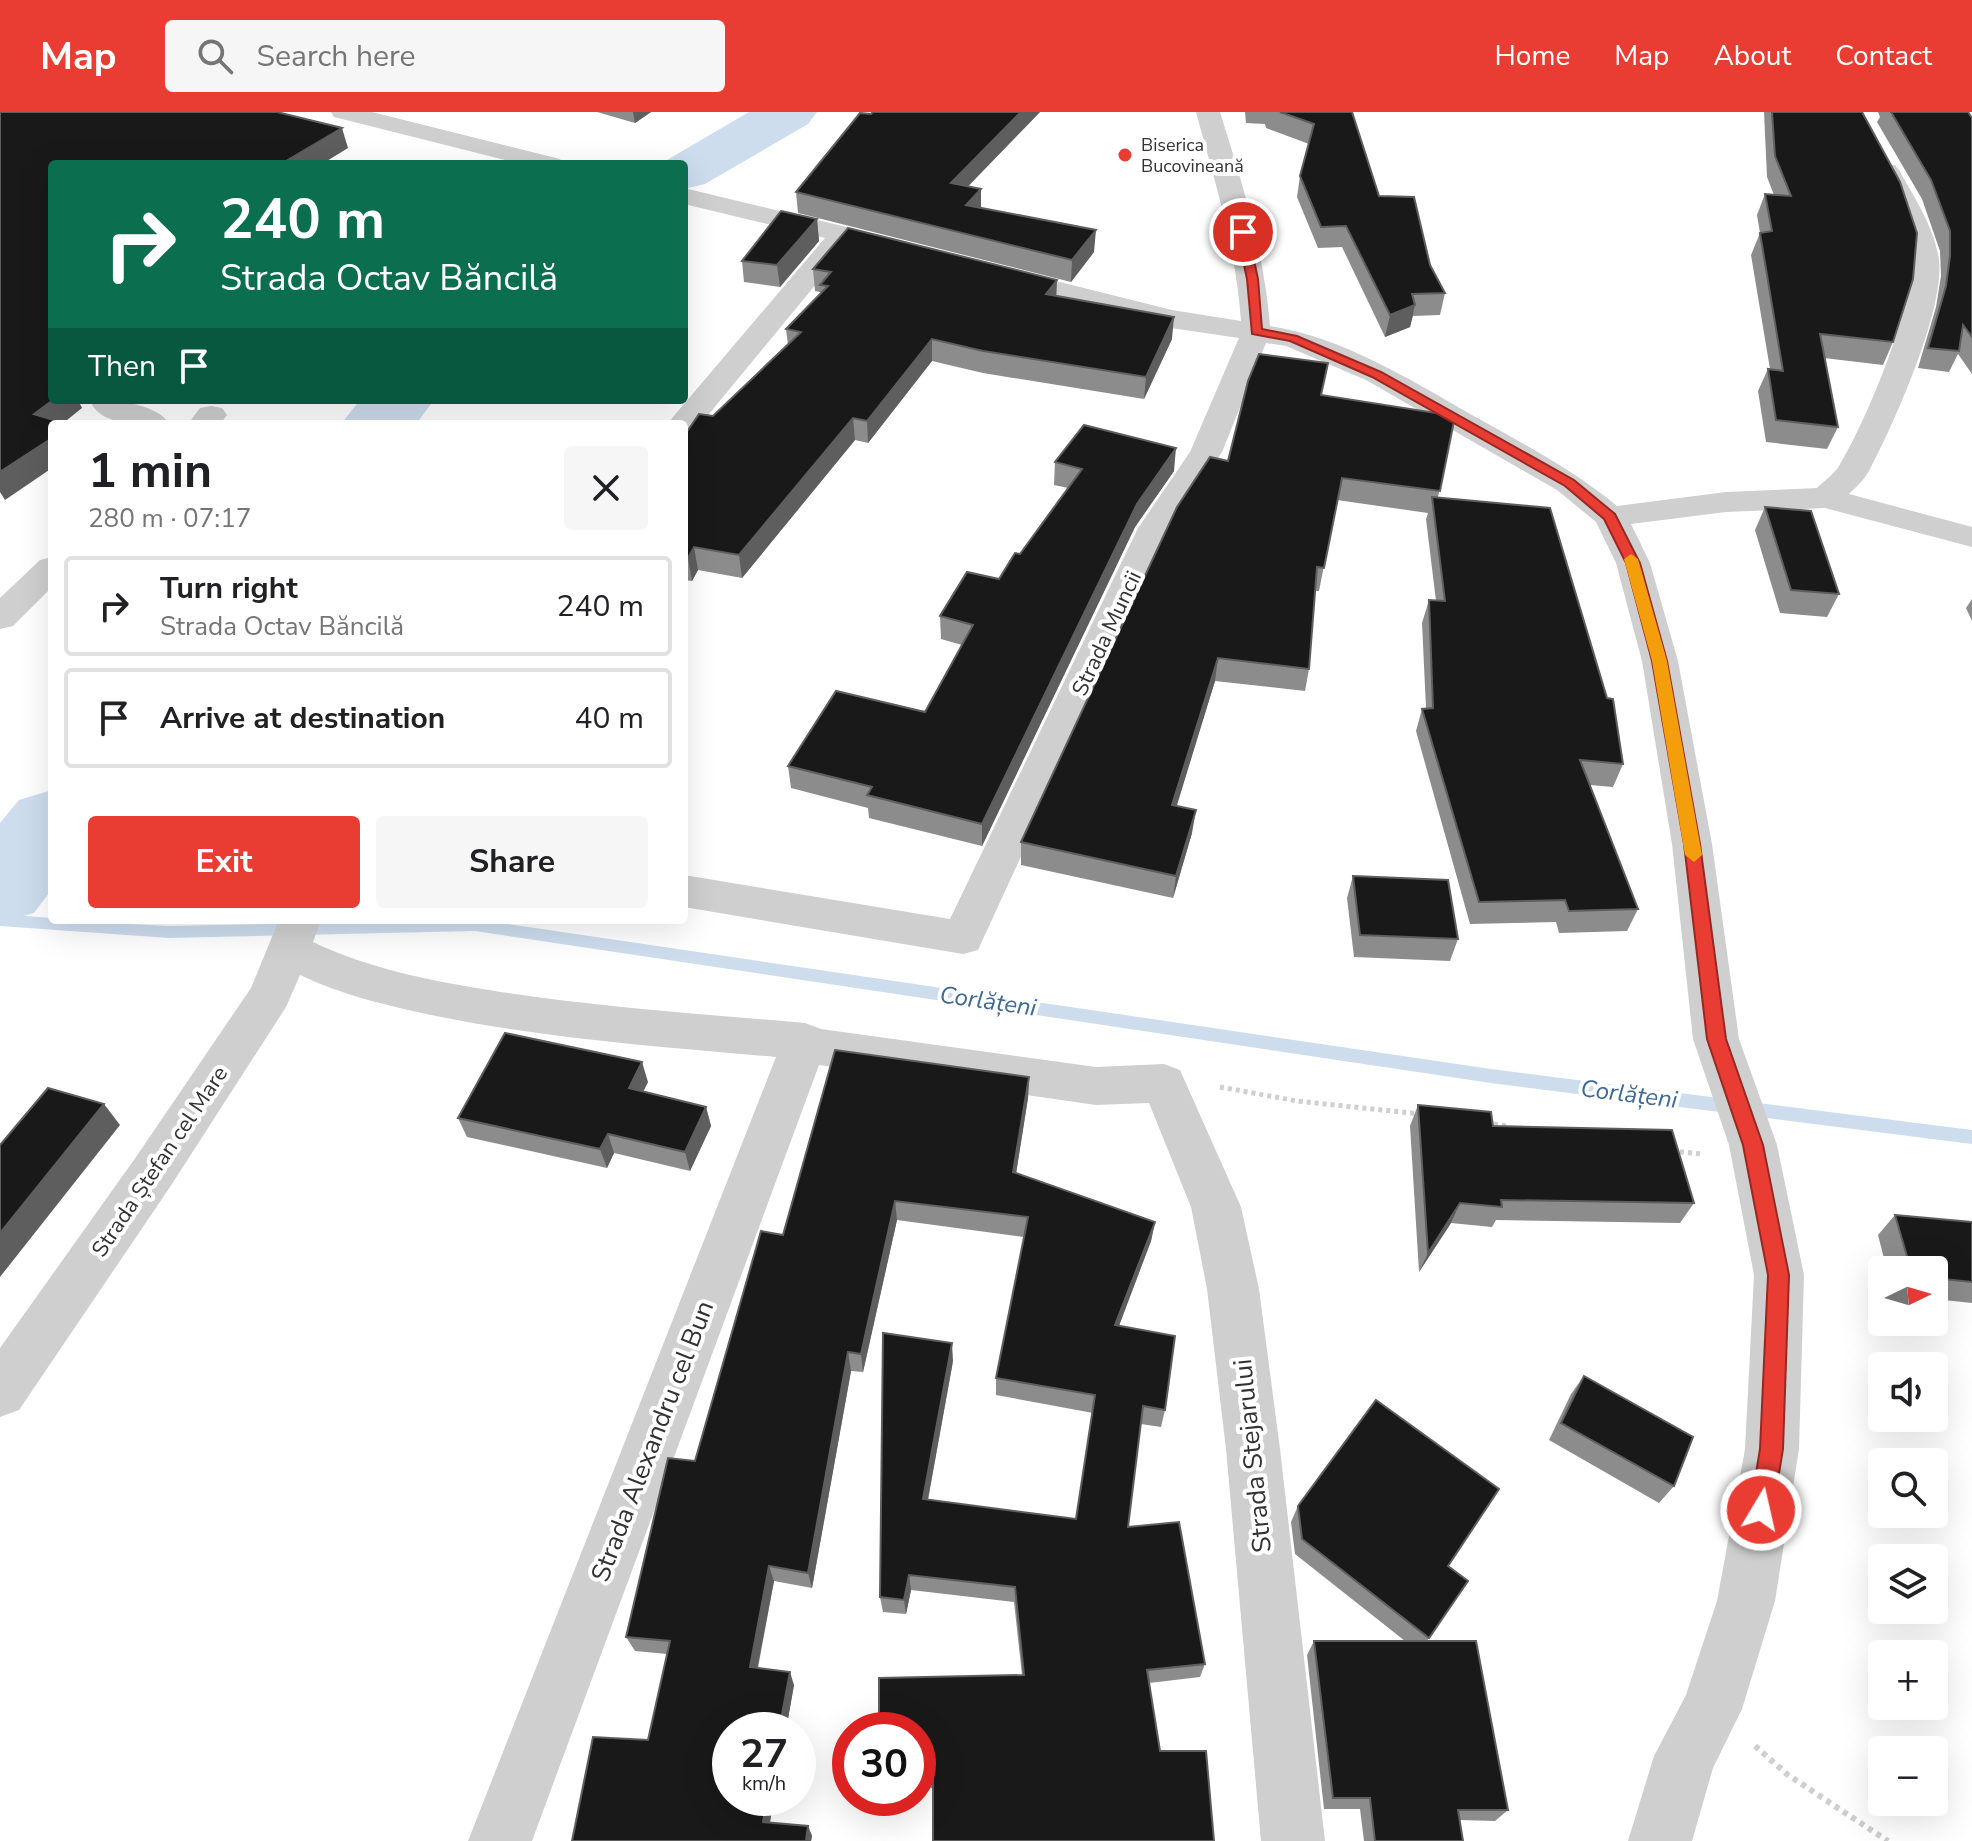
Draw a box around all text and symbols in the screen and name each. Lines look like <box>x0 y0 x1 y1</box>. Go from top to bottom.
search box <box>165 20 725 92</box>
text: Map <box>40 31 117 82</box>
icon: search <box>193 34 237 78</box>
text: Search here <box>257 36 416 77</box>
text: Home <box>1495 37 1570 75</box>
text: Map <box>1614 37 1669 75</box>
text: About <box>1713 37 1791 75</box>
text: Contact <box>1835 37 1932 75</box>
place label: Biserica Bucovineană <box>1141 133 1244 178</box>
marker: Biserica Bucovineană <box>1116 146 1134 164</box>
text: 240 m <box>220 181 385 258</box>
icon: right <box>88 192 192 296</box>
pin <box>1209 198 1277 266</box>
icon: arrive <box>1221 210 1265 254</box>
text: Strada Octav Băncilă <box>220 254 558 303</box>
icon: arrive <box>172 344 216 388</box>
text: Then <box>88 346 156 387</box>
text: 1 min <box>88 438 212 504</box>
button: close <box>564 446 648 530</box>
text: 280 m · 07:17 <box>88 501 251 536</box>
street label: Strada Muncii <box>1065 566 1149 701</box>
text: Turn right <box>160 568 298 609</box>
icon: right <box>92 584 136 628</box>
text: 240 m <box>557 586 644 627</box>
text: Strada Octav Băncilă <box>160 609 404 644</box>
icon: arrive <box>92 696 136 740</box>
text: Arrive at destination <box>160 698 445 739</box>
text: 40 m <box>575 698 644 739</box>
button: Exit <box>88 816 360 908</box>
button: Share <box>376 816 648 908</box>
water label: Corlățeni <box>938 978 1039 1024</box>
street label: Strada Ștefan cel Mare <box>85 1060 235 1263</box>
water label: Corlățeni <box>1579 1072 1680 1116</box>
north arrow <box>1868 1256 1948 1336</box>
map controls <box>1868 1256 1948 1816</box>
street label: Strada Alexandru cel Bun <box>583 1296 722 1587</box>
button: sound <box>1868 1352 1948 1432</box>
street label: Strada Stejarului <box>1225 1357 1280 1554</box>
button: search <box>1868 1448 1948 1528</box>
position arrow <box>1719 1468 1803 1552</box>
button: layers <box>1868 1544 1948 1624</box>
button: + <box>1868 1640 1948 1720</box>
speed limit sign: 30 <box>832 1712 936 1816</box>
text: 27 <box>740 1727 788 1781</box>
button: − <box>1868 1736 1948 1816</box>
text: km/h <box>742 1770 786 1797</box>

